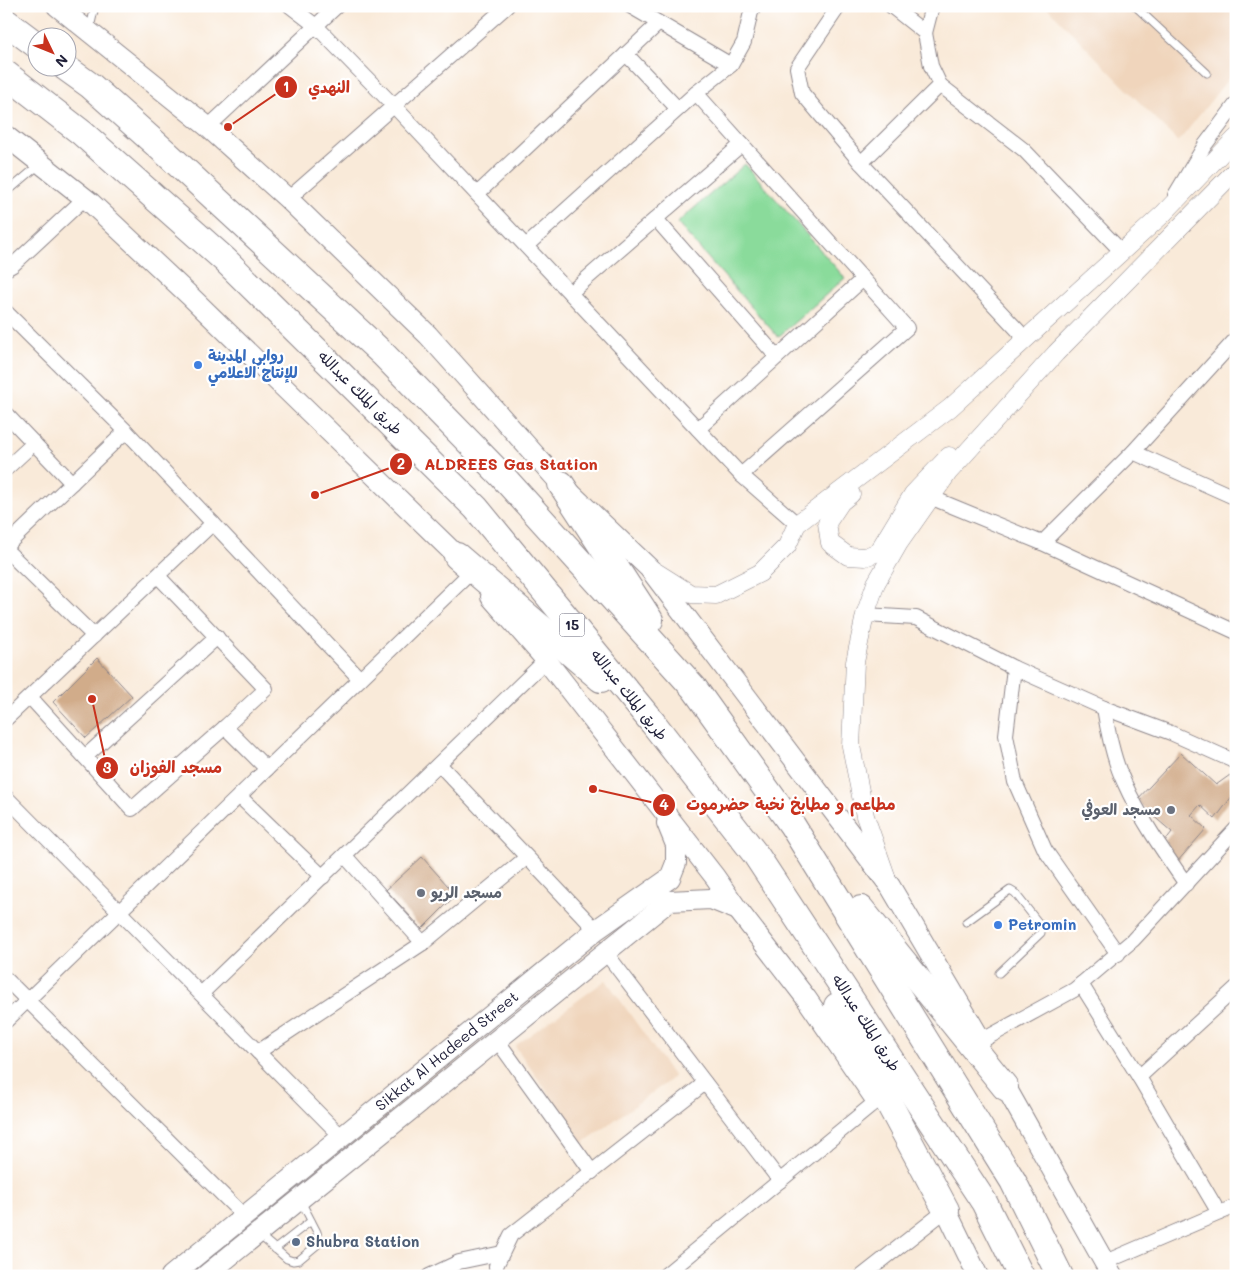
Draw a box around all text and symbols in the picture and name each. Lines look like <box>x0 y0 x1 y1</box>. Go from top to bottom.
north arrow <box>28 28 78 78</box>
text: N <box>51 51 72 72</box>
callout: النهدي <box>273 72 360 103</box>
text: 1 <box>283 76 289 96</box>
text: النهدي <box>308 76 350 100</box>
place label: روابي المدينة للإنتاج الاعلامي <box>208 345 298 387</box>
street label: طريق الملك عبدالله <box>314 346 407 439</box>
marker: روابي المدينة للإنتاج الاعلامي <box>192 359 204 371</box>
callout: ALDREES Gas Station <box>389 449 608 480</box>
text: 2 <box>397 453 405 473</box>
text: ALDREES Gas Station <box>424 453 598 474</box>
road number: 15 <box>560 614 584 636</box>
street label: طريق الملك عبدالله <box>587 645 673 744</box>
callout: مسجد الفوزان <box>95 752 232 783</box>
text: مسجد الفوزان <box>130 756 222 778</box>
text: 3 <box>102 757 112 777</box>
callout: مطاعم و مطابخ نخبة حضرموت <box>651 789 906 820</box>
text: مطاعم و مطابخ نخبة حضرموت <box>686 793 896 817</box>
text: 4 <box>659 794 669 814</box>
place label: مسجد العوفي <box>1081 799 1161 821</box>
marker: مسجد العوفي <box>1165 804 1177 816</box>
place label: مسجد الريو <box>430 882 502 903</box>
marker: مسجد الريو <box>415 887 427 899</box>
place label: Petromin <box>1008 914 1076 934</box>
marker: Petromin <box>992 919 1004 931</box>
street label: طريق الملك عبدالله <box>828 970 906 1075</box>
street label: Sikkat Al Hadeed Street <box>371 986 522 1115</box>
place label: Shubra Station <box>306 1231 419 1251</box>
marker: Shubra Station <box>290 1236 302 1248</box>

